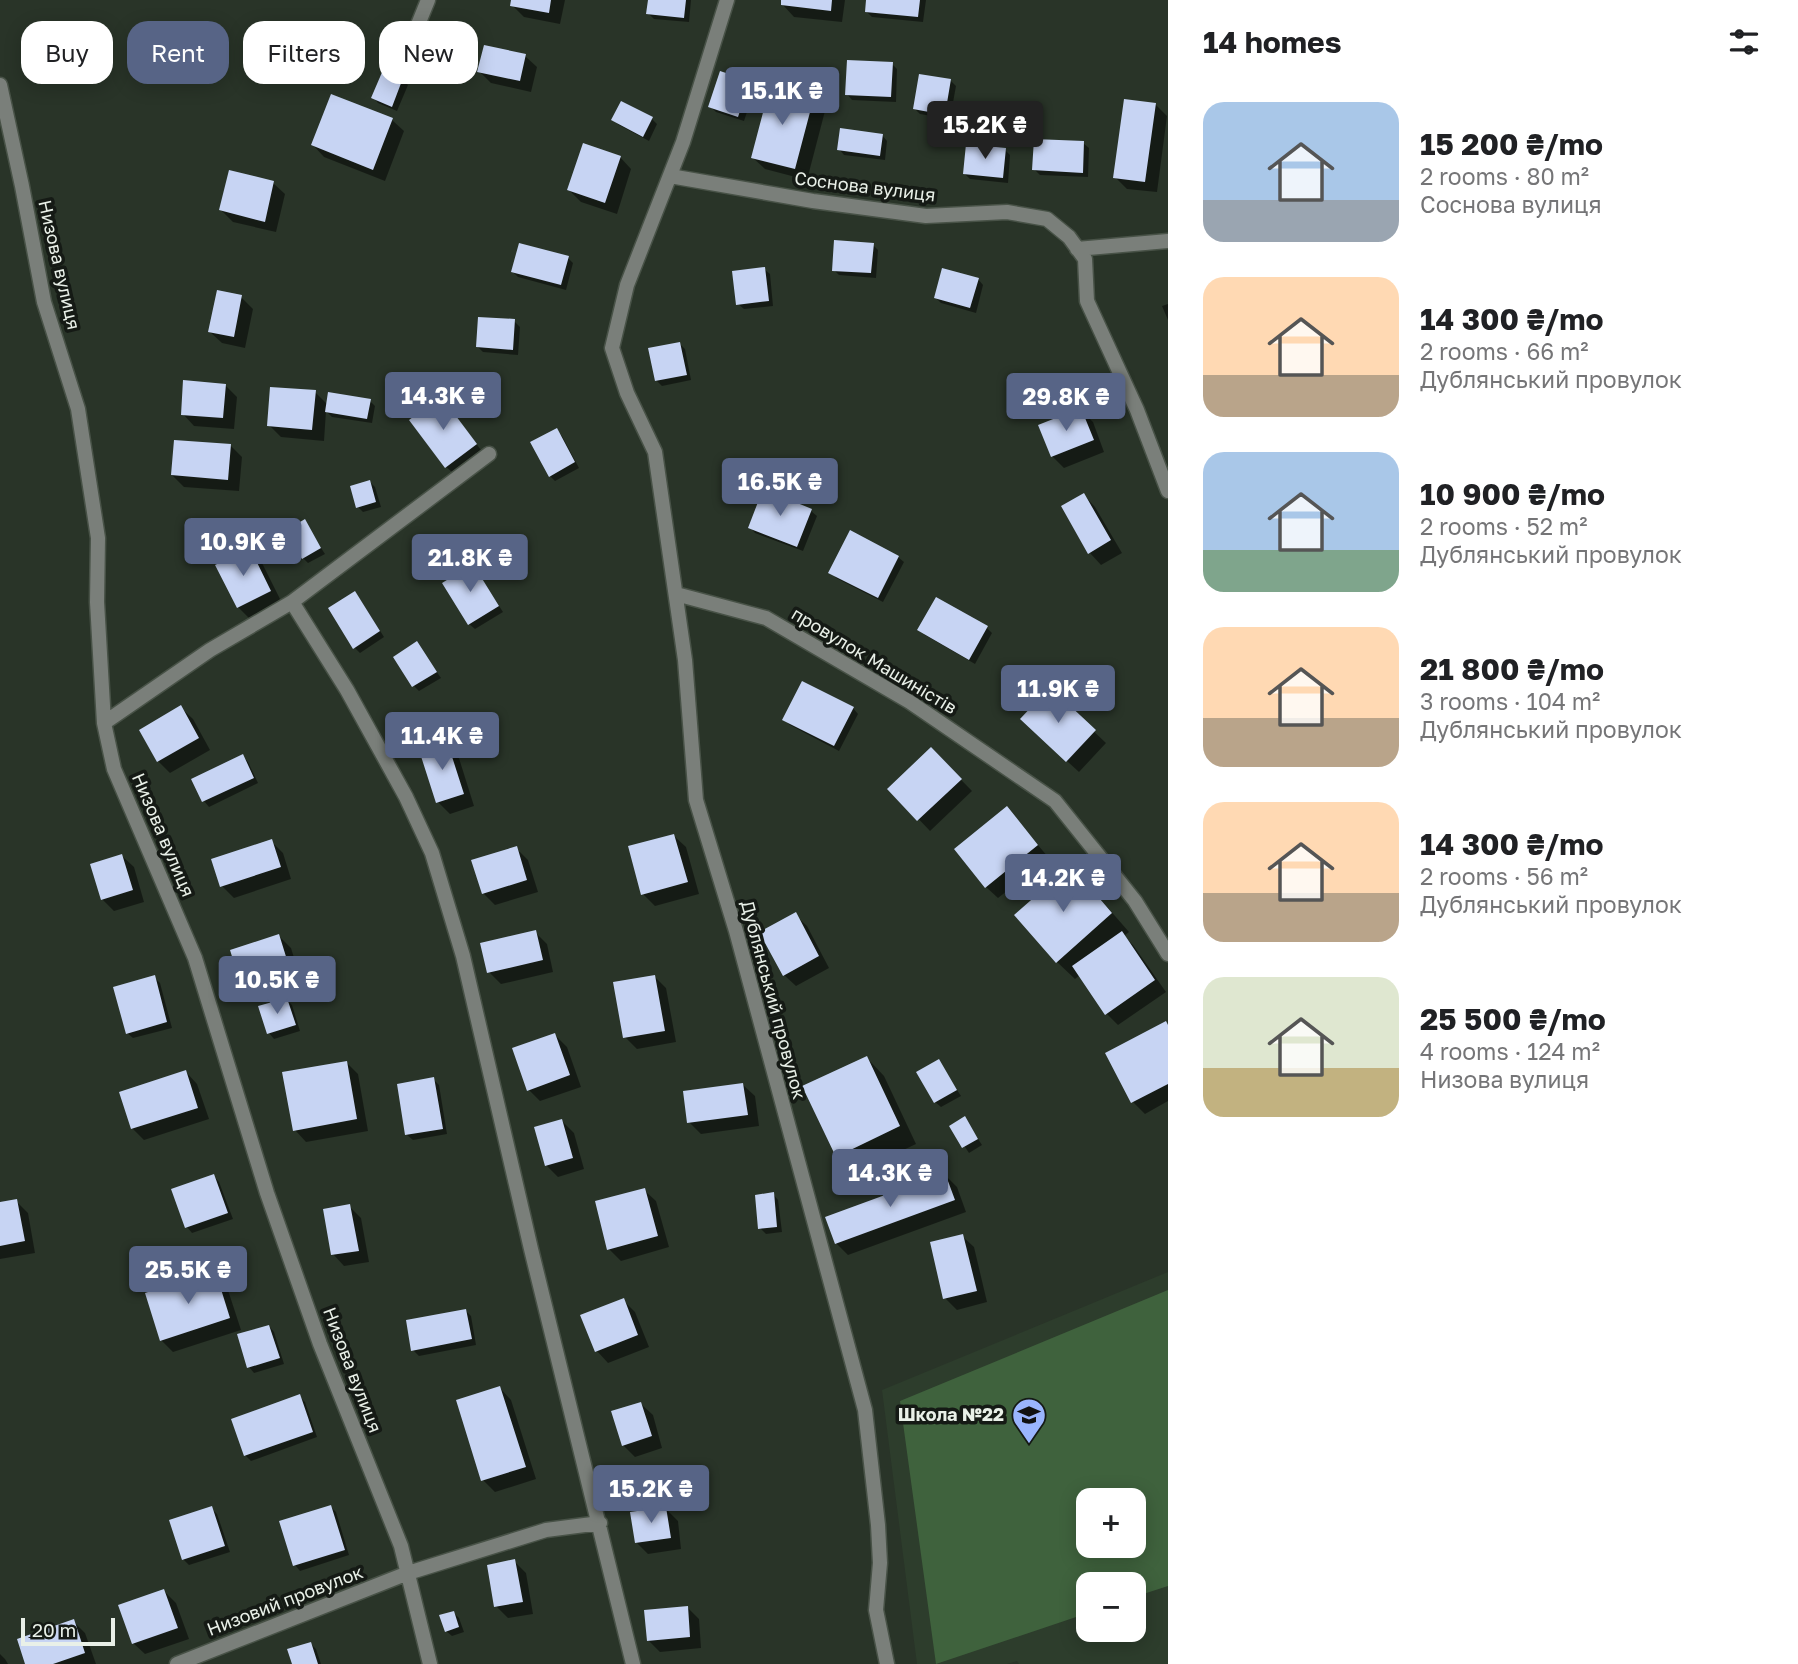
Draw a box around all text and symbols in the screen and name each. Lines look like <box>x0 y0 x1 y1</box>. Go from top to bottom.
chip: Buy <box>21 21 113 84</box>
chip: Rent <box>127 21 229 84</box>
chip: Filters <box>243 21 365 84</box>
chip: New <box>379 21 478 84</box>
icon: filters <box>1725 23 1763 61</box>
text: 14 homes <box>1203 24 1342 60</box>
pin: 15.1K ₴ <box>717 68 847 127</box>
text: 15.1K ₴ <box>741 76 823 104</box>
pin: 15.2K ₴ <box>920 102 1050 161</box>
text: 15.2K ₴ <box>943 110 1027 138</box>
text: 15 200 ₴/mo <box>1420 126 1603 162</box>
icon: home <box>1259 130 1343 214</box>
text: 2 rooms · 80 m² <box>1420 162 1589 190</box>
street label: Соснова вулиця <box>793 166 937 206</box>
text: Соснова вулиця <box>1420 190 1602 218</box>
street label: Низова вулиця <box>34 198 86 332</box>
text: 14 300 ₴/mo <box>1420 301 1603 337</box>
icon: home <box>1259 305 1343 389</box>
text: 2 rooms · 66 m² <box>1420 337 1589 365</box>
text: Дублянський провулок <box>1420 365 1682 393</box>
pin: 14.3K ₴ <box>378 372 508 432</box>
pin: 29.8K ₴ <box>1001 374 1131 433</box>
text: 14.3K ₴ <box>401 381 485 409</box>
text: 29.8K ₴ <box>1022 382 1110 410</box>
pin: 16.5K ₴ <box>715 458 845 518</box>
text: 16.5K ₴ <box>738 467 822 495</box>
text: 10 900 ₴/mo <box>1420 476 1605 512</box>
icon: home <box>1259 480 1343 564</box>
text: 2 rooms · 52 m² <box>1420 512 1587 540</box>
pin: 10.9K ₴ <box>178 518 308 578</box>
text: 10.9K ₴ <box>200 527 286 555</box>
pin: 21.8K ₴ <box>405 534 535 594</box>
text: Дублянський провулок <box>1420 540 1682 568</box>
text: 21.8K ₴ <box>428 543 512 571</box>
street label: провулок Машиністів <box>788 602 961 718</box>
text: 21 800 ₴/mo <box>1420 651 1604 687</box>
icon: home <box>1259 655 1343 739</box>
pin: 11.9K ₴ <box>993 666 1123 725</box>
text: 11.9K ₴ <box>1017 674 1099 702</box>
text: 3 rooms · 104 m² <box>1420 687 1600 715</box>
pin: 11.4K ₴ <box>377 712 507 772</box>
text: Дублянський провулок <box>1420 715 1682 743</box>
text: 11.4K ₴ <box>401 721 483 749</box>
street label: Низова вулиця <box>128 769 200 900</box>
text: 14 300 ₴/mo <box>1420 826 1603 862</box>
icon: home <box>1259 830 1343 914</box>
pin: 14.2K ₴ <box>998 855 1128 914</box>
text: 2 rooms · 56 m² <box>1420 862 1588 890</box>
text: 14.2K ₴ <box>1021 863 1105 891</box>
text: Дублянський провулок <box>1420 890 1682 918</box>
street label: Дублянський провулок <box>737 898 811 1102</box>
pin: 10.5K ₴ <box>212 956 342 1016</box>
text: 10.5K ₴ <box>235 965 319 993</box>
text: 25 500 ₴/mo <box>1420 1001 1606 1037</box>
icon: home <box>1259 1005 1343 1089</box>
text: 4 rooms · 124 m² <box>1420 1037 1600 1065</box>
text: Низова вулиця <box>1420 1065 1589 1093</box>
pin: 14.3K ₴ <box>825 1150 955 1209</box>
text: 14.3K ₴ <box>848 1158 932 1186</box>
pin: 25.5K ₴ <box>123 1246 253 1306</box>
text: 25.5K ₴ <box>145 1255 231 1283</box>
street label: Низова вулиця <box>319 1304 387 1435</box>
school or university icon: Школа №22 <box>1010 1396 1048 1445</box>
place label: Школа №22 <box>898 1403 1004 1425</box>
pin: 15.2K ₴ <box>586 1466 716 1525</box>
text: 15.2K ₴ <box>609 1474 693 1502</box>
map controls <box>1076 1488 1146 1642</box>
button: + <box>1076 1488 1146 1558</box>
street label: Низовий провулок <box>203 1560 366 1640</box>
button: − <box>1076 1572 1146 1642</box>
scale bar <box>21 1615 116 1647</box>
text: 20 m <box>32 1618 76 1641</box>

